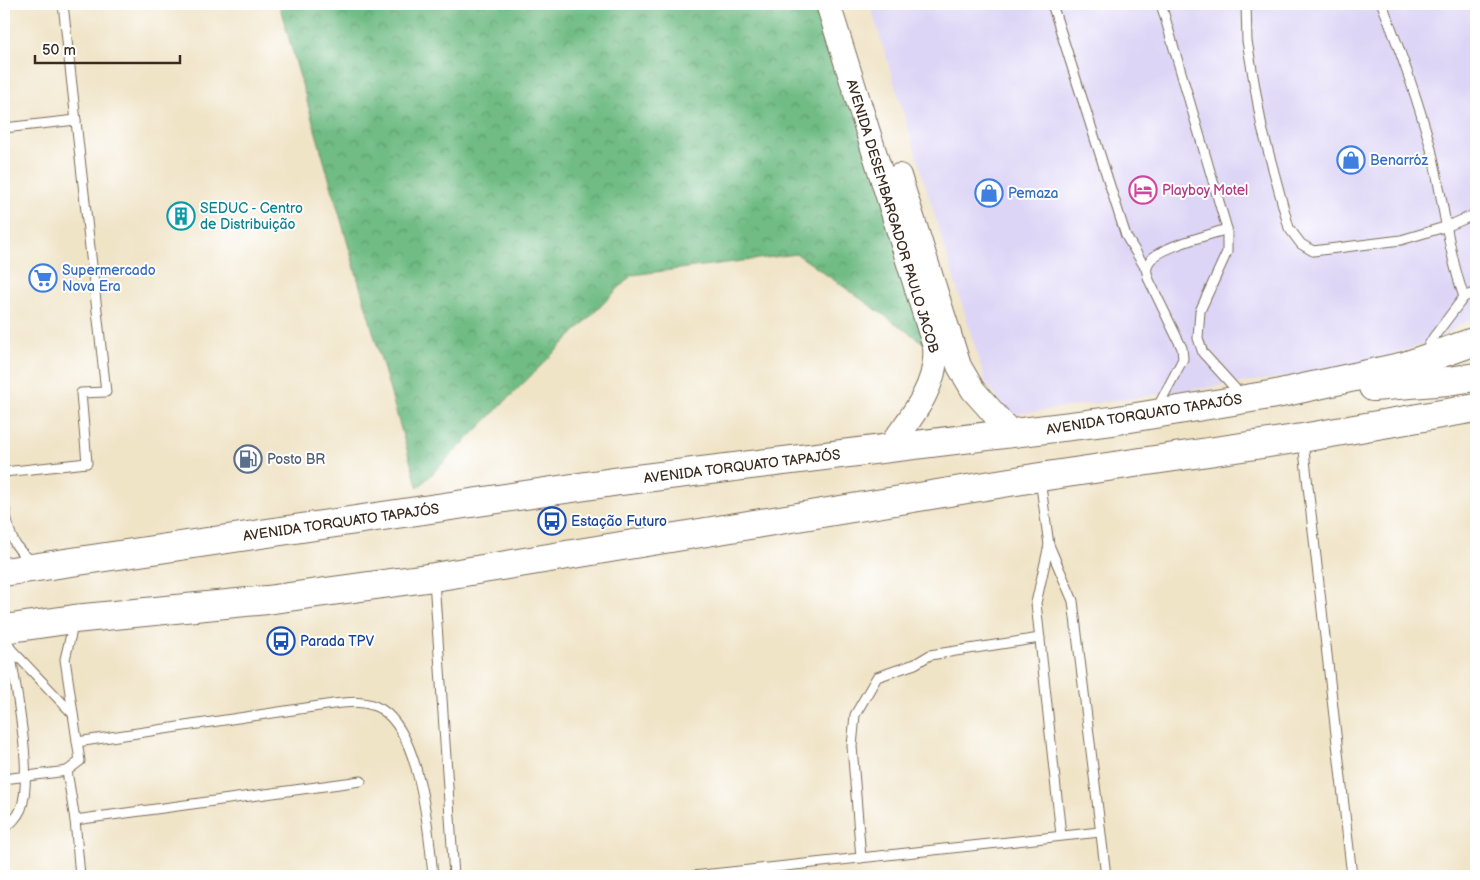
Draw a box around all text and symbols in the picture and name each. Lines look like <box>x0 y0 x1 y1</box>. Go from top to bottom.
scale bar <box>35 32 180 64</box>
text: 50 m <box>42 41 76 60</box>
street label: AVENIDA DESEMBARGADOR PAULO JACOB <box>843 77 943 356</box>
shop icon: Benarróz <box>1336 145 1366 175</box>
place label: Benarróz <box>1370 152 1428 169</box>
hotel icon: Playboy Motel <box>1128 175 1158 205</box>
shop icon: Pemaza <box>974 178 1004 208</box>
place label: Playboy Motel <box>1162 182 1248 199</box>
place label: Pemaza <box>1008 185 1059 202</box>
place label: SEDUC - Centro de Distribuição <box>200 200 303 233</box>
building icon: SEDUC - Centro de Distribuição <box>166 201 196 231</box>
place label: Supermercado Nova Era <box>62 262 156 295</box>
supermarket icon: Supermercado Nova Era <box>28 263 58 293</box>
street label: AVENIDA TORQUATO TAPAJÓS <box>1045 390 1243 438</box>
fuel station icon: Posto BR <box>233 444 263 474</box>
street label: AVENIDA TORQUATO TAPAJÓS <box>643 445 841 487</box>
place label: Posto BR <box>267 451 325 468</box>
street label: AVENIDA TORQUATO TAPAJÓS <box>242 499 440 545</box>
bus stop icon: Estação Futuro <box>537 506 567 536</box>
place label: Estação Futuro <box>571 513 667 530</box>
bus stop icon: Parada TPV <box>266 626 296 656</box>
place label: Parada TPV <box>300 633 374 650</box>

